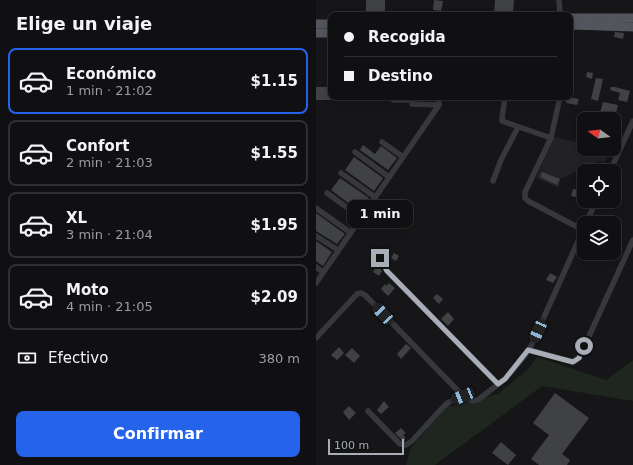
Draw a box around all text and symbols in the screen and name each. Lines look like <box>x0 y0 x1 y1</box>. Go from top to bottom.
text: Elige un viaje <box>16 13 152 34</box>
text: Recogida <box>368 28 446 46</box>
icon: car <box>18 63 54 99</box>
text: Económico <box>66 65 156 83</box>
text: Destino <box>368 67 433 85</box>
text: $1.15 <box>251 72 298 90</box>
text: 1 min · 21:02 <box>66 83 153 98</box>
north arrow <box>577 112 621 156</box>
map controls <box>577 112 621 260</box>
icon: car <box>18 135 54 171</box>
text: Confort <box>66 137 129 155</box>
text: $1.55 <box>251 144 298 162</box>
text: 2 min · 21:03 <box>66 155 153 170</box>
button: locate <box>577 164 621 208</box>
callout: 1 min <box>347 200 413 228</box>
text: 1 min <box>360 206 400 221</box>
icon: car <box>18 207 54 243</box>
text: XL <box>66 209 87 227</box>
text: $1.95 <box>251 216 298 234</box>
button: layers <box>577 216 621 260</box>
text: 3 min · 21:04 <box>66 227 153 242</box>
route end <box>371 249 389 267</box>
icon: car <box>18 279 54 315</box>
text: Moto <box>66 281 109 299</box>
text: $2.09 <box>251 288 298 306</box>
text: 4 min · 21:05 <box>66 299 153 314</box>
car <box>370 301 396 327</box>
car <box>528 318 548 344</box>
route start <box>575 337 593 355</box>
icon: cash <box>16 347 38 369</box>
text: Efectivo <box>48 349 108 367</box>
text: 380 m <box>258 351 300 366</box>
car <box>450 386 476 406</box>
button: Confirmar <box>16 411 300 457</box>
scale bar <box>328 437 404 456</box>
text: 100 m <box>334 439 369 452</box>

